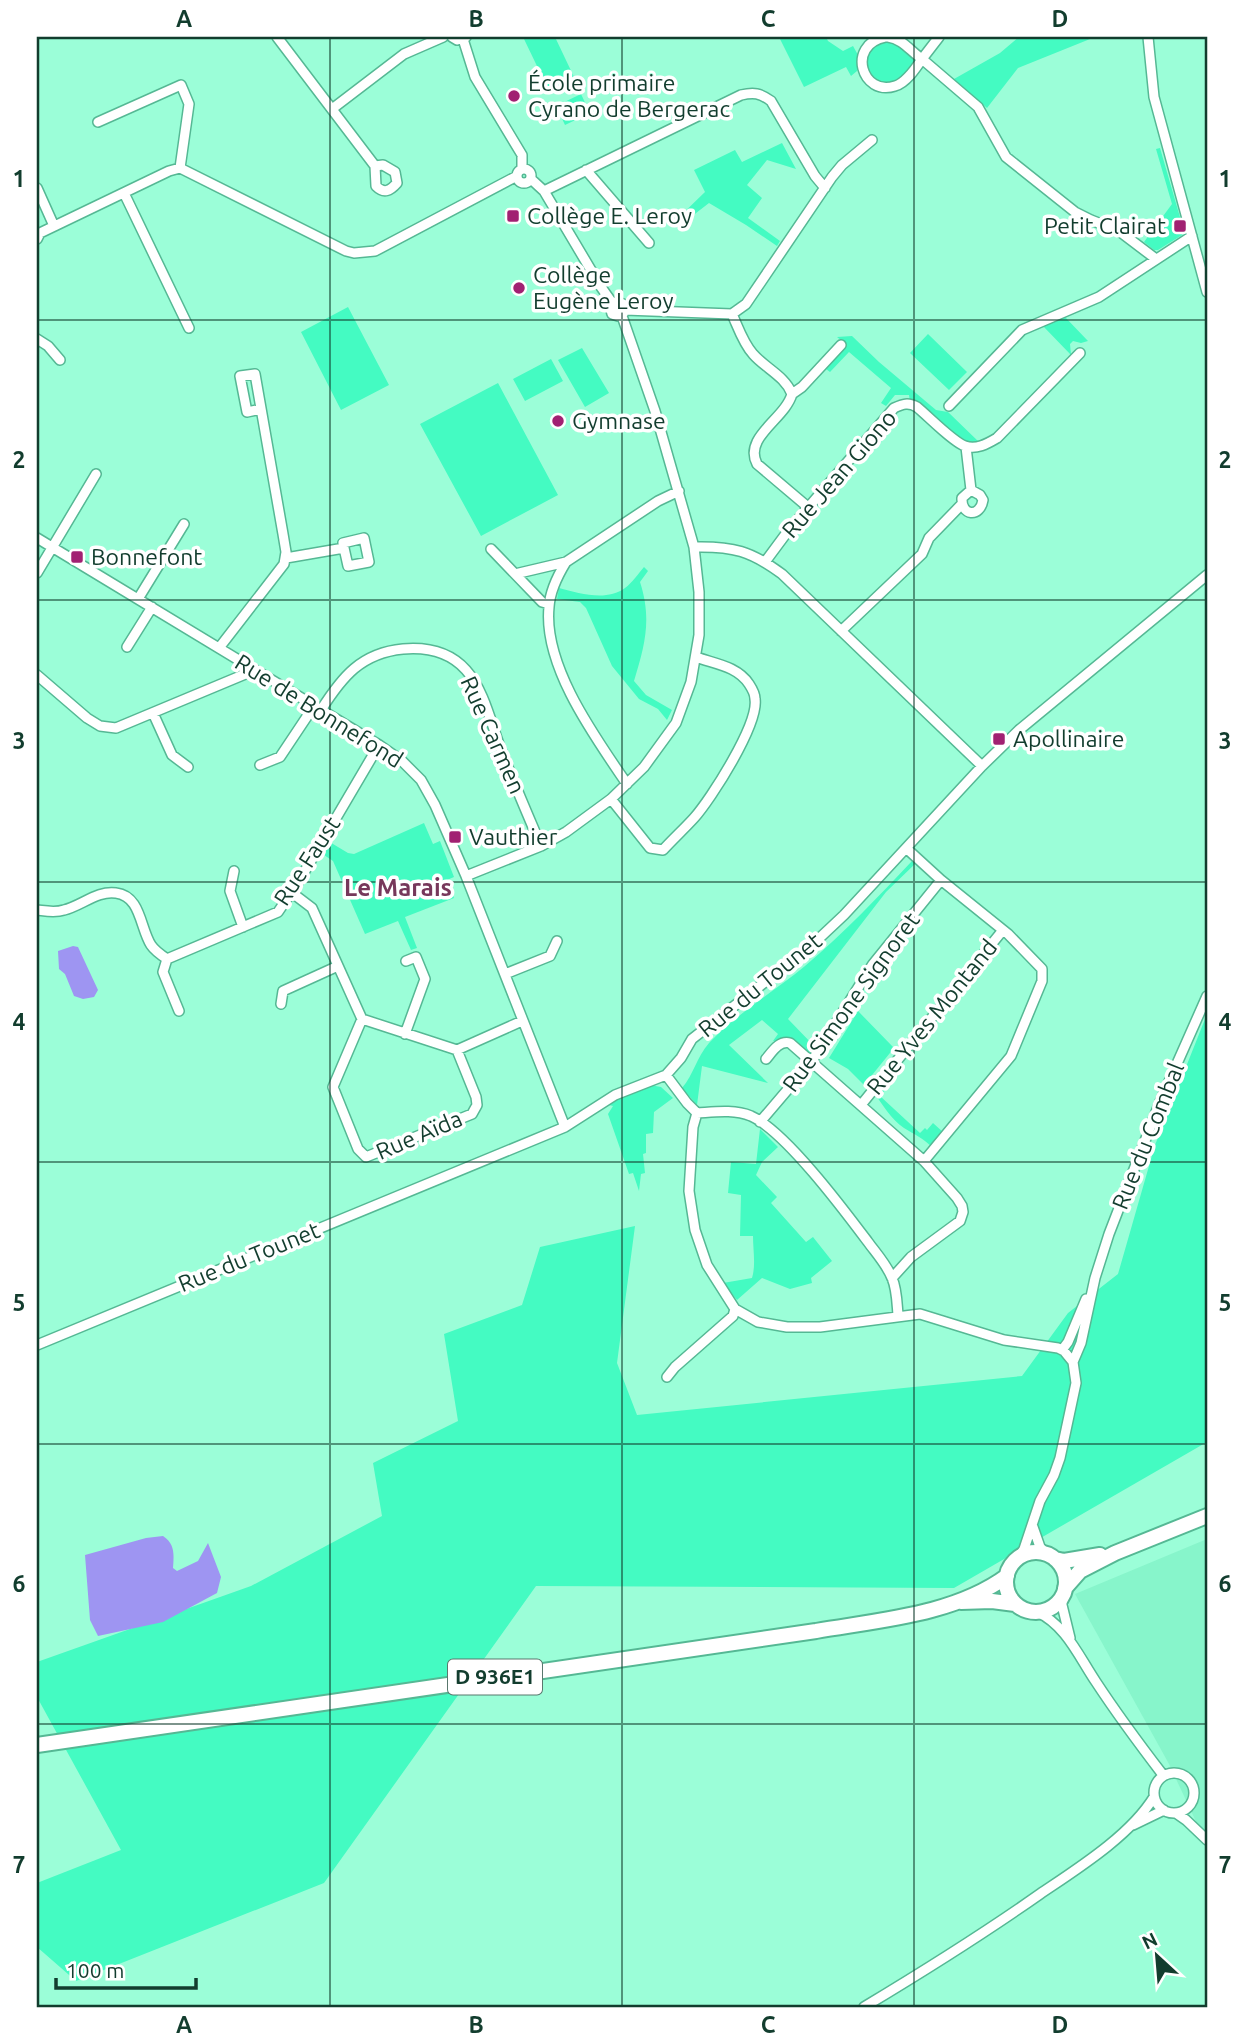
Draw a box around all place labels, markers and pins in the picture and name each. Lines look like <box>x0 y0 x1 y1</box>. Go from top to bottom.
place label: École primaire Cyrano de Bergerac <box>528 69 730 121</box>
marker: École primaire Cyrano de Bergerac <box>506 88 522 104</box>
place label: Collège E. Leroy <box>527 203 692 228</box>
marker: Collège E. Leroy <box>505 208 521 224</box>
place label: Petit Clairat <box>1044 213 1166 238</box>
marker: Petit Clairat <box>1172 218 1188 234</box>
place label: Collège Eugène Leroy <box>533 262 673 313</box>
marker: Collège Eugène Leroy <box>511 280 527 296</box>
place label: Gymnase <box>572 408 666 433</box>
marker: Gymnase <box>550 413 566 429</box>
place label: Bonnefont <box>91 544 202 569</box>
marker: Bonnefont <box>69 549 85 565</box>
place label: Apollinaire <box>1013 726 1124 751</box>
marker: Apollinaire <box>991 731 1007 747</box>
place label: Vauthier <box>469 824 558 849</box>
marker: Vauthier <box>447 829 463 845</box>

